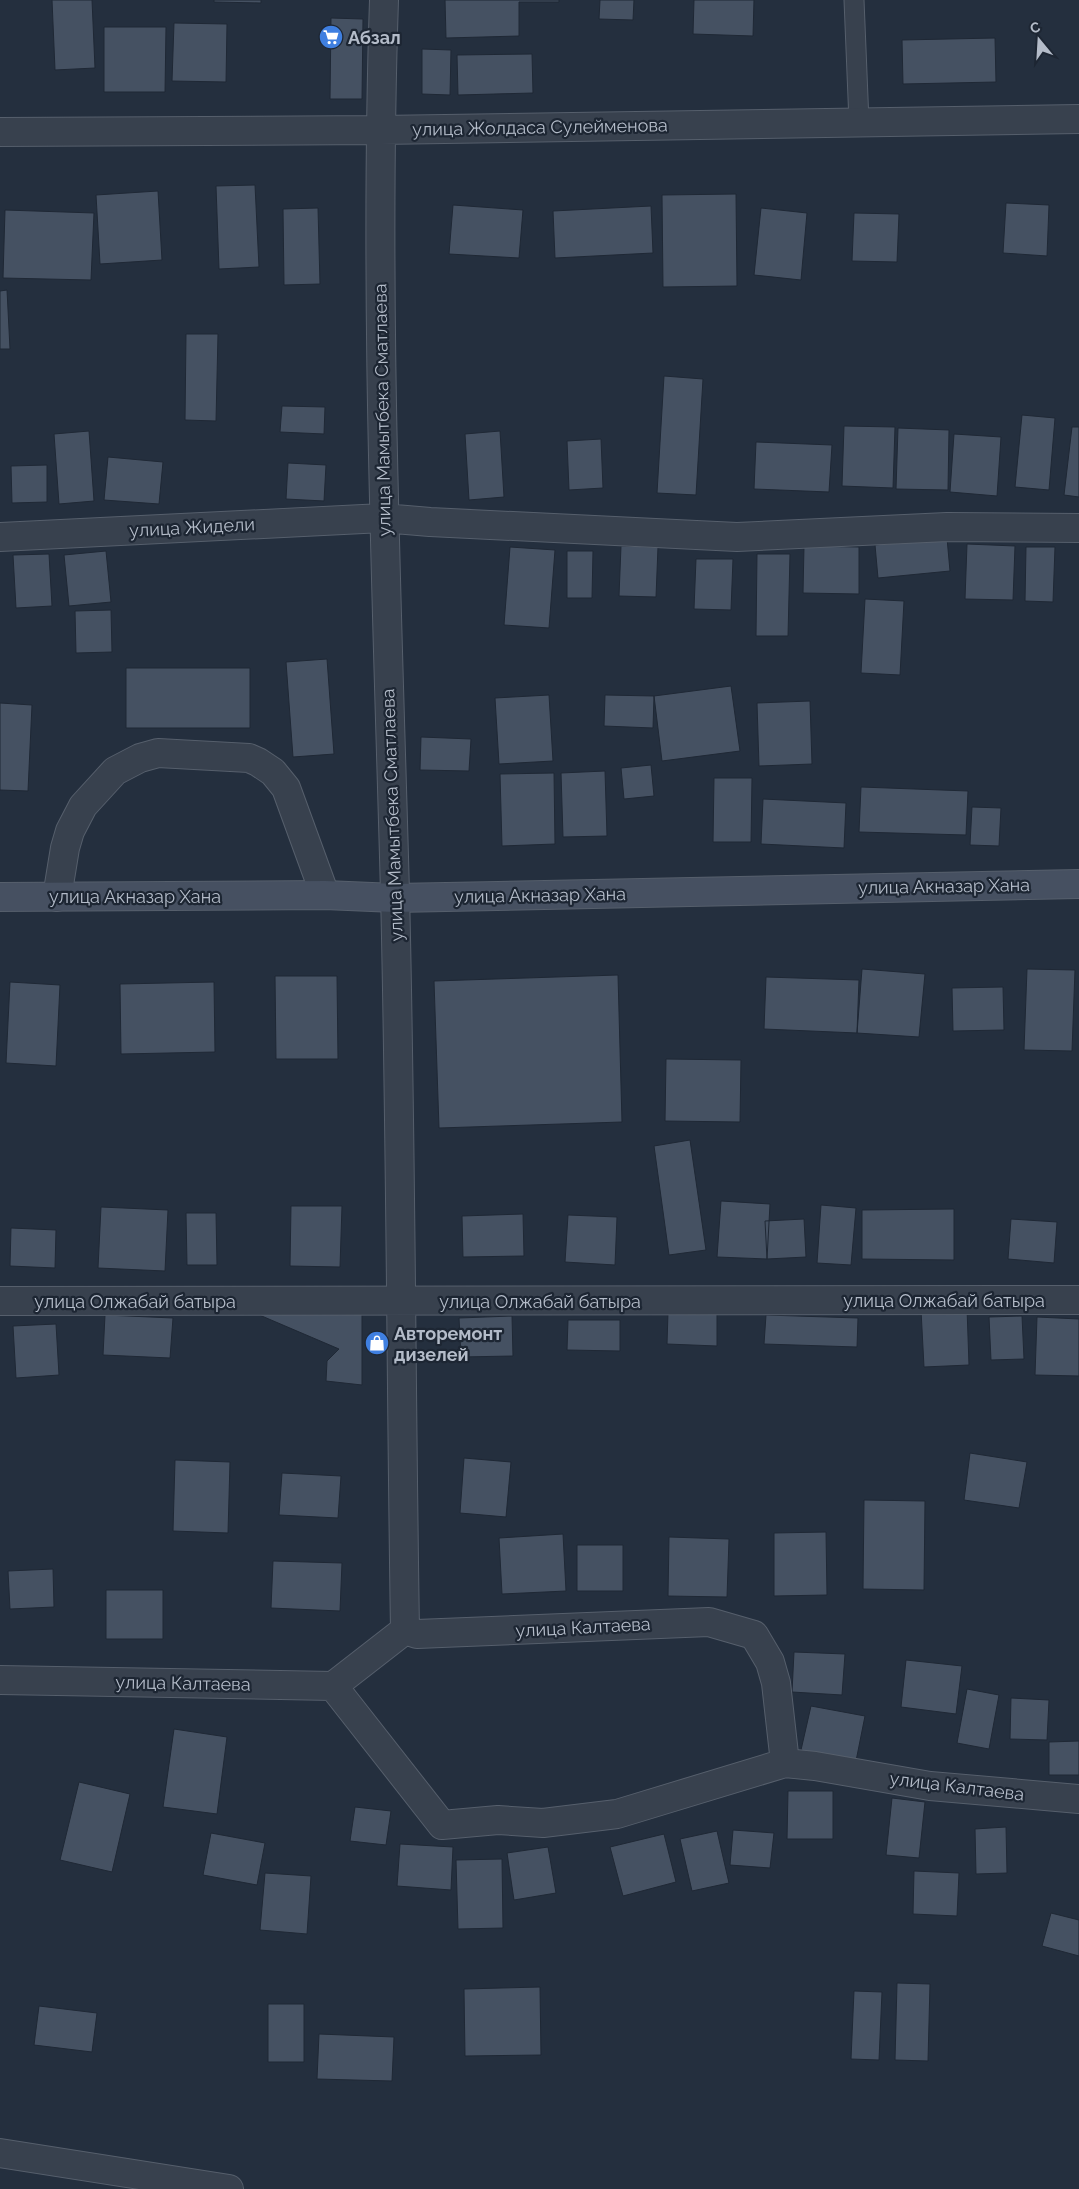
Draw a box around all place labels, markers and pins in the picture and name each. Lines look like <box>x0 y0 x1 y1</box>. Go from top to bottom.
supermarket icon: Абзал <box>318 24 344 50</box>
place label: Абзал <box>348 27 401 48</box>
place label: Авторемонт дизелей <box>394 1323 502 1365</box>
shop icon: Авторемонт дизелей <box>364 1330 390 1356</box>

